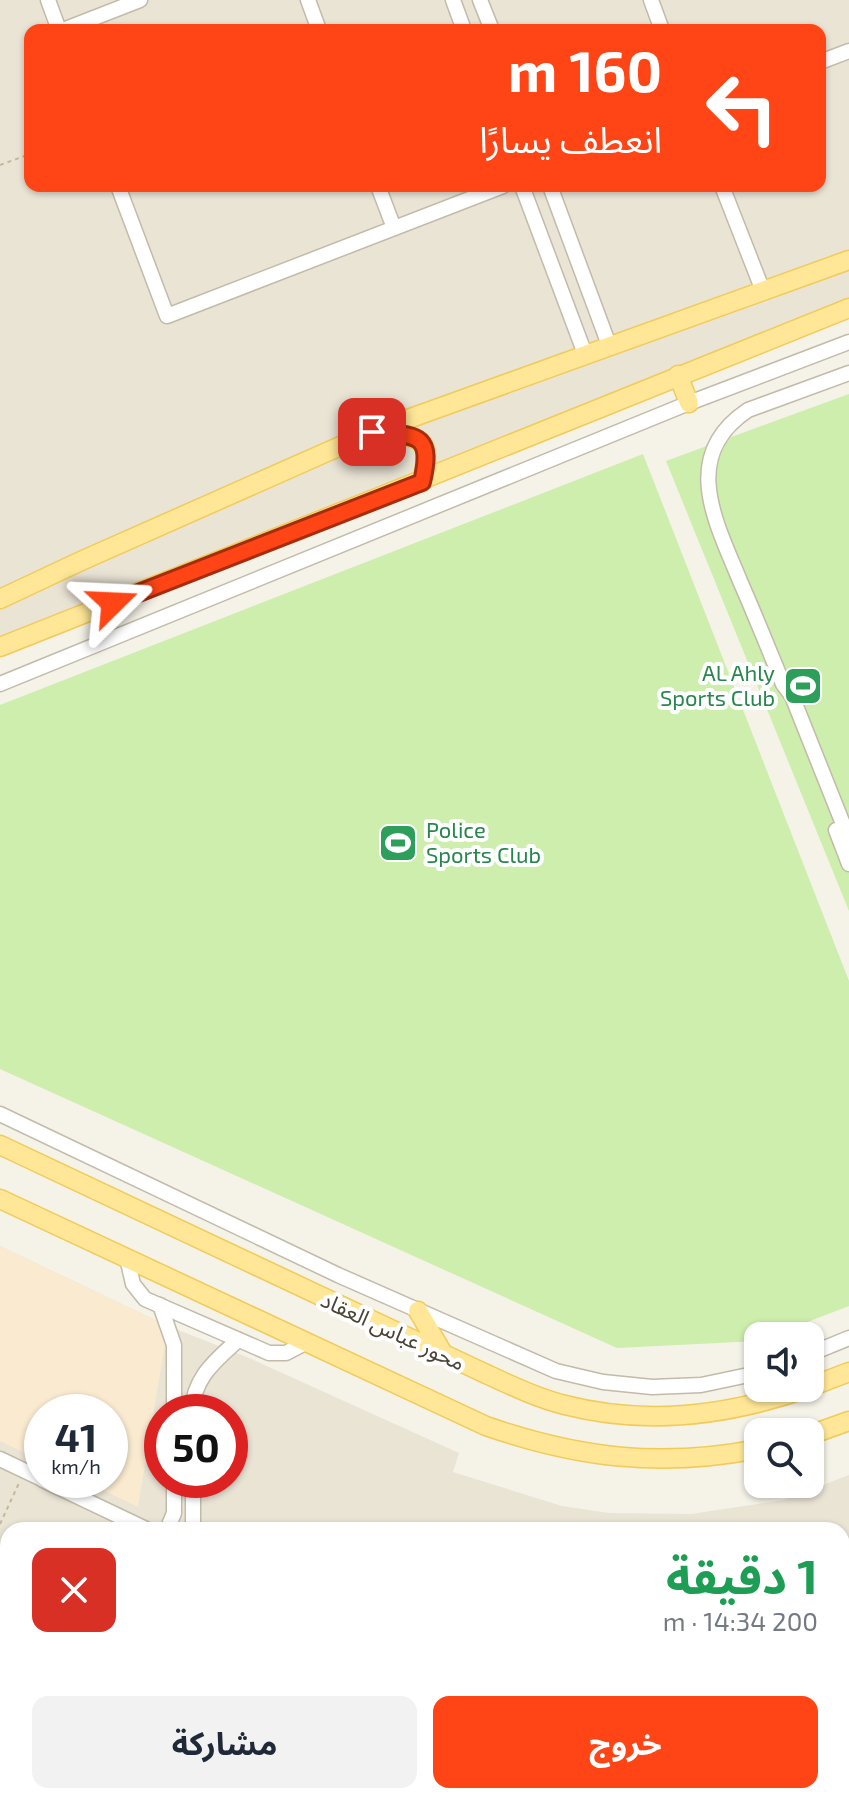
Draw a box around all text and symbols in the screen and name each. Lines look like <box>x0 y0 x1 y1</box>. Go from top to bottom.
text: 160 m <box>508 36 662 103</box>
icon: left <box>690 56 794 160</box>
text: انعطف يسارًا <box>479 117 662 160</box>
pin <box>338 398 406 466</box>
icon: arrive <box>350 410 394 454</box>
position arrow <box>71 561 155 645</box>
place label: AL Ahly Sports Club <box>660 659 775 710</box>
sports icon: AL Ahly Sports Club <box>782 665 824 707</box>
place label: Police Sports Club <box>426 816 541 867</box>
sports icon: Police Sports Club <box>377 822 419 864</box>
street label: محور عباس العقاد <box>317 1285 469 1377</box>
map controls <box>744 1322 824 1498</box>
button: sound <box>744 1322 824 1402</box>
speed limit sign: 50 <box>144 1394 248 1498</box>
text: 41 <box>55 1412 97 1460</box>
button: search <box>744 1418 824 1498</box>
text: km/h <box>51 1454 101 1478</box>
text: 1 دقيقة <box>666 1546 818 1604</box>
button: close <box>32 1548 116 1632</box>
text: 200 m · 14:34 <box>663 1605 818 1636</box>
button: مشاركة <box>32 1696 417 1788</box>
button: خروج <box>433 1696 818 1788</box>

